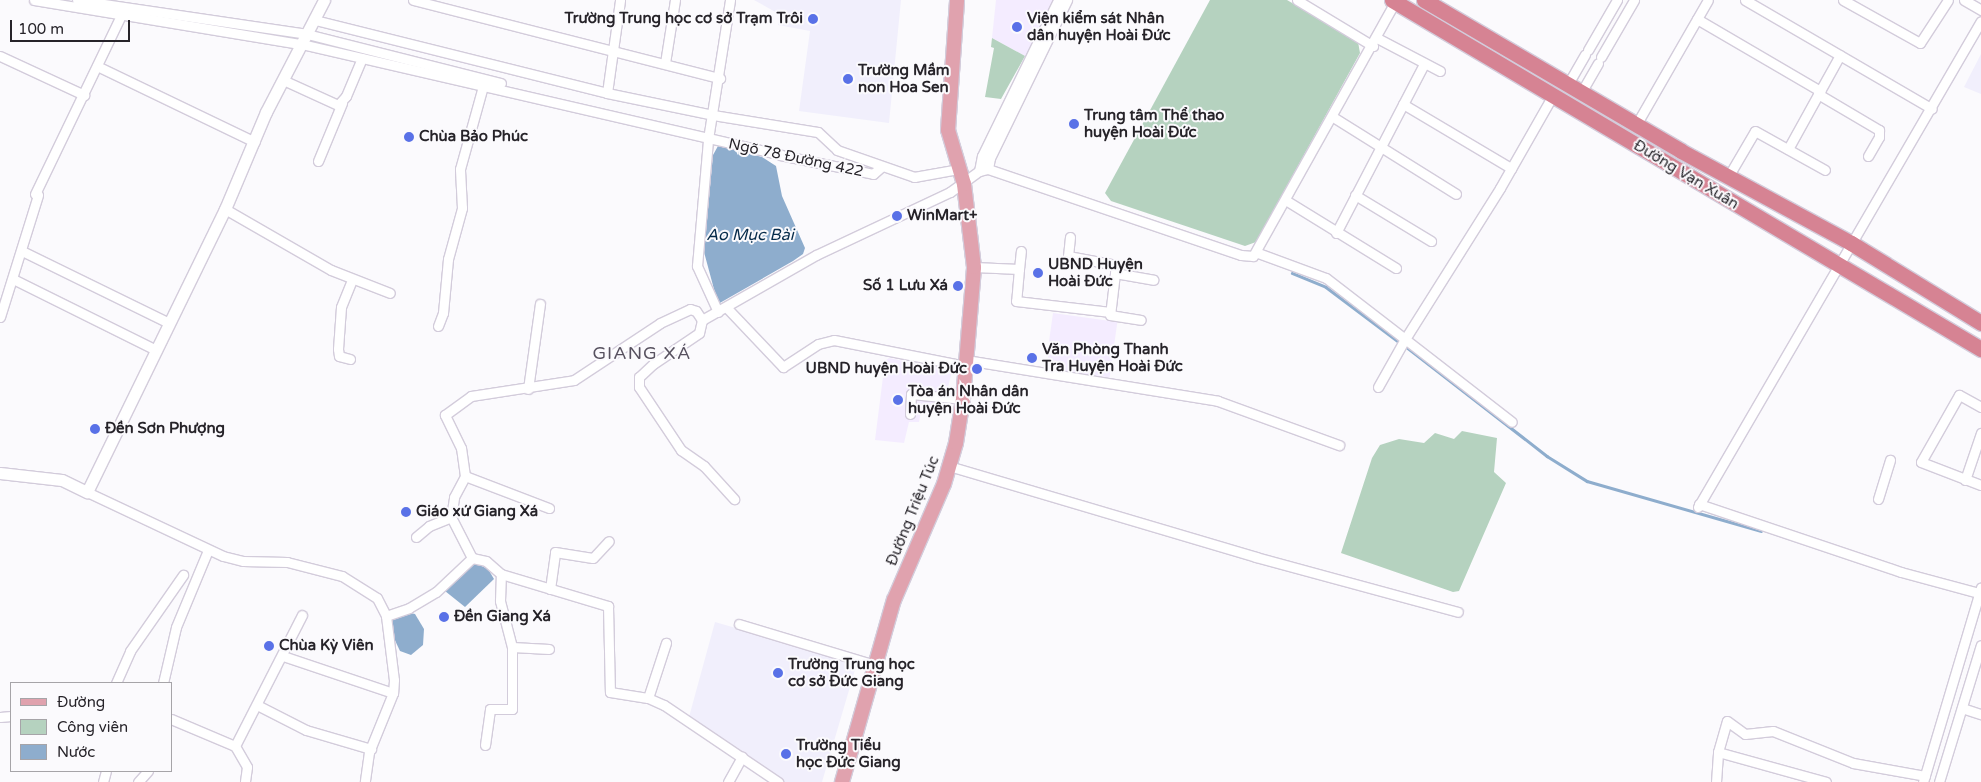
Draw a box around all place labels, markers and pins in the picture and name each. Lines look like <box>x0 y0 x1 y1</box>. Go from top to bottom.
place label: Viện kiểm sát Nhân dân huyện Hoài Đức <box>1027 9 1170 44</box>
place label: Trường Trung học cơ sở Trạm Trôi <box>564 10 803 28</box>
marker: Trường Trung học cơ sở Trạm Trôi <box>807 13 819 25</box>
marker: Viện kiểm sát Nhân dân huyện Hoài Đức <box>1011 21 1023 33</box>
place label: Trường Mầm non Hoa Sen <box>858 61 950 96</box>
marker: Trường Mầm non Hoa Sen <box>842 73 854 85</box>
place label: Trung tâm Thể thao huyện Hoài Đức <box>1084 106 1224 141</box>
marker: Trung tâm Thể thao huyện Hoài Đức <box>1068 118 1080 130</box>
place label: Chùa Bảo Phúc <box>419 128 528 146</box>
marker: Chùa Bảo Phúc <box>403 131 415 143</box>
place label: WinMart+ <box>907 207 977 225</box>
marker: WinMart+ <box>891 210 903 222</box>
place label: UBND Huyện Hoài Đức <box>1048 255 1143 290</box>
marker: UBND Huyện Hoài Đức <box>1032 267 1044 279</box>
place label: Số 1 Lưu Xá <box>863 277 948 295</box>
marker: Số 1 Lưu Xá <box>952 280 964 292</box>
place label: Văn Phòng Thanh Tra Huyện Hoài Đức <box>1042 340 1183 375</box>
marker: Văn Phòng Thanh Tra Huyện Hoài Đức <box>1026 352 1038 364</box>
place label: UBND huyện Hoài Đức <box>806 360 967 378</box>
marker: UBND huyện Hoài Đức <box>971 363 983 375</box>
place label: Tòa án Nhân dân huyện Hoài Đức <box>908 382 1029 417</box>
marker: Tòa án Nhân dân huyện Hoài Đức <box>892 394 904 406</box>
place label: Đền Sơn Phượng <box>105 420 225 438</box>
marker: Đền Sơn Phượng <box>89 423 101 435</box>
place label: Giáo xứ Giang Xá <box>416 503 538 521</box>
marker: Giáo xứ Giang Xá <box>400 506 412 518</box>
place label: Đền Giang Xá <box>454 608 551 626</box>
marker: Đền Giang Xá <box>438 611 450 623</box>
place label: Chùa Kỳ Viên <box>279 637 374 655</box>
marker: Chùa Kỳ Viên <box>263 640 275 652</box>
place label: Trường Trung học cơ sở Đức Giang <box>788 655 915 690</box>
marker: Trường Trung học cơ sở Đức Giang <box>772 667 784 679</box>
place label: Trường Tiểu học Đức Giang <box>796 736 901 771</box>
marker: Trường Tiểu học Đức Giang <box>780 748 792 760</box>

